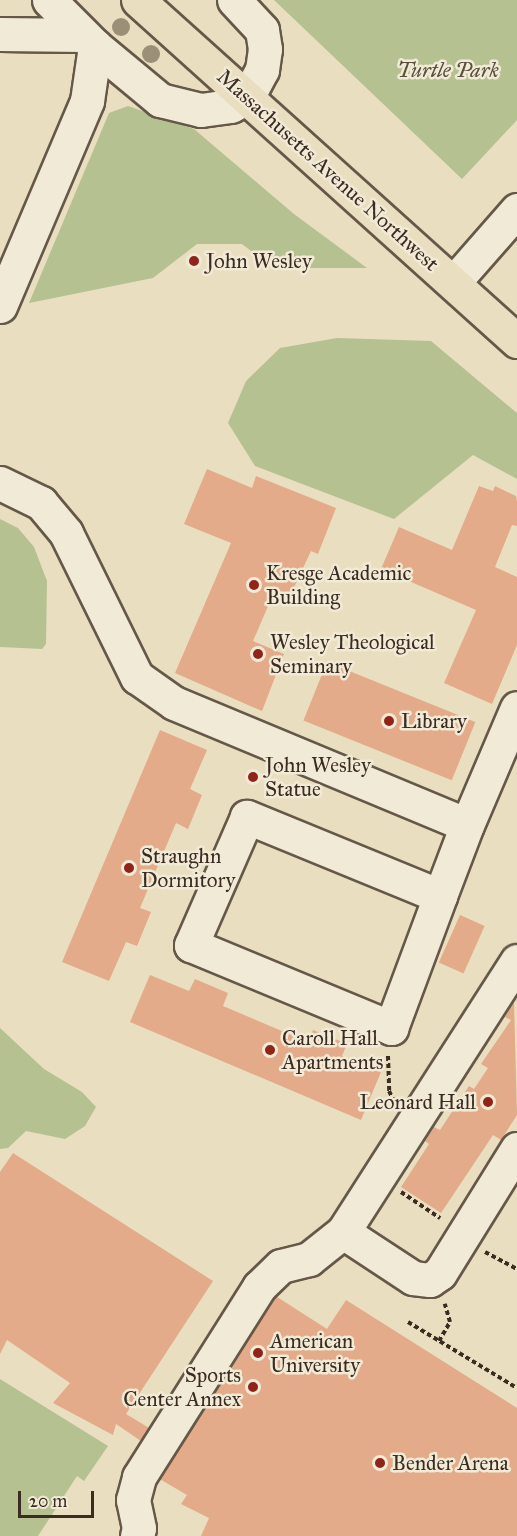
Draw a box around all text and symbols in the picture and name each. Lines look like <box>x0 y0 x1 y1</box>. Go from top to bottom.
park label: Turtle Park <box>397 57 499 83</box>
street label: Massachusetts Avenue Northwest <box>212 64 444 276</box>
place label: John Wesley <box>206 248 312 274</box>
marker: John Wesley <box>187 254 201 268</box>
place label: Kresge Academic Building <box>266 560 411 610</box>
marker: Kresge Academic Building <box>247 578 261 592</box>
place label: Wesley Theological Seminary <box>270 629 435 679</box>
marker: Wesley Theological Seminary <box>251 647 265 661</box>
place label: Library <box>401 708 467 734</box>
marker: Library <box>382 714 396 728</box>
place label: John Wesley Statue <box>265 752 371 802</box>
marker: John Wesley Statue <box>246 770 260 784</box>
place label: Straughn Dormitory <box>141 843 235 893</box>
marker: Straughn Dormitory <box>122 861 136 875</box>
place label: Caroll Hall Apartments <box>282 1025 384 1075</box>
marker: Caroll Hall Apartments <box>263 1043 277 1057</box>
place label: Leonard Hall <box>360 1089 476 1115</box>
marker: Leonard Hall <box>481 1095 495 1109</box>
place label: American University <box>270 1328 360 1378</box>
marker: American University <box>251 1346 265 1360</box>
place label: Sports Center Annex <box>123 1362 241 1412</box>
marker: Sports Center Annex <box>246 1380 260 1394</box>
place label: Bender Arena <box>392 1450 509 1476</box>
marker: Bender Arena <box>373 1456 387 1470</box>
scale bar <box>21 1479 98 1517</box>
text: 20 m <box>29 1490 67 1512</box>

